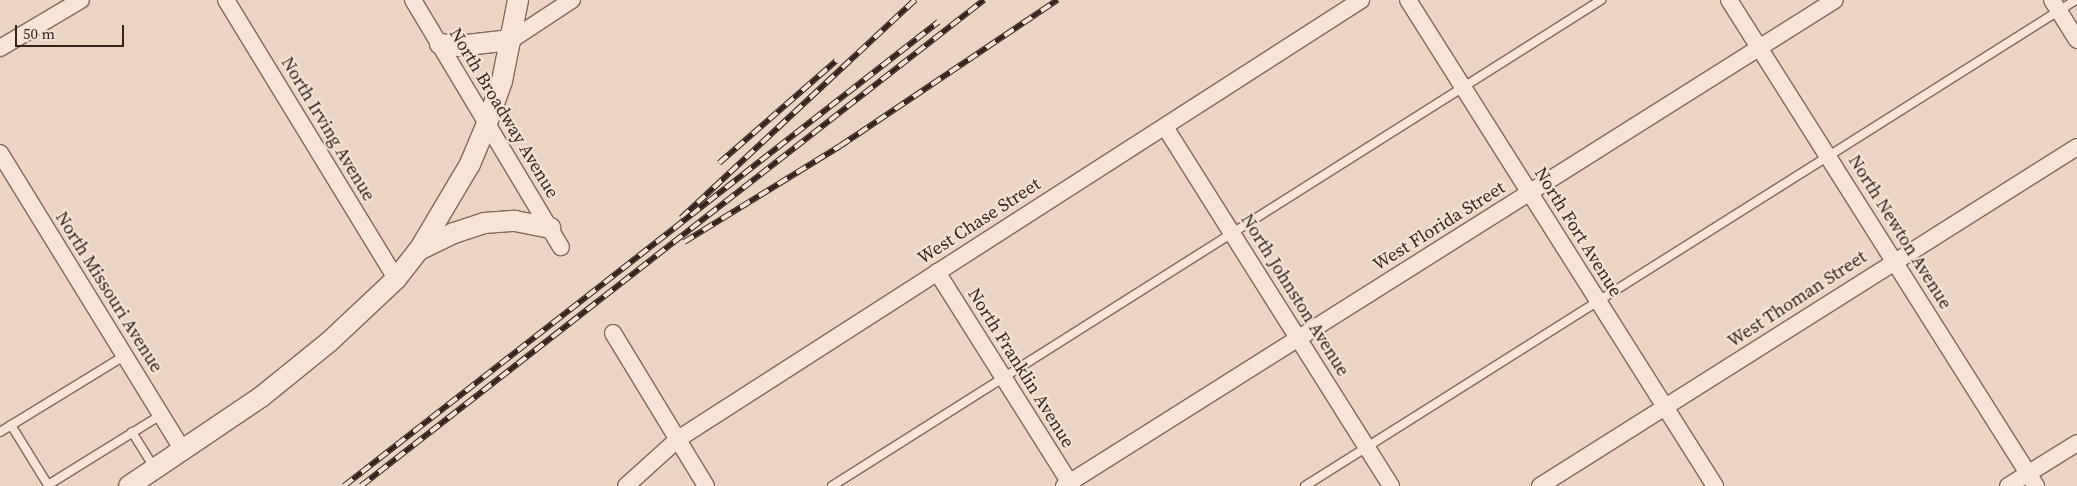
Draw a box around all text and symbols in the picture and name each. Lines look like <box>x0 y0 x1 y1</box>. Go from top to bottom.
scale bar <box>18 15 126 47</box>
text: 50 m <box>23 23 55 44</box>
street label: North Broadway Avenue <box>445 24 563 202</box>
street label: North Irving Avenue <box>276 53 380 205</box>
street label: North Newton Avenue <box>1844 151 1956 313</box>
street label: North Fort Avenue <box>1530 163 1626 301</box>
street label: West Chase Street <box>914 173 1044 269</box>
street label: West Florida Street <box>1369 177 1509 275</box>
street label: North Missouri Avenue <box>51 208 167 376</box>
street label: North Johnston Avenue <box>1236 210 1354 380</box>
street label: West Thoman Street <box>1723 246 1871 352</box>
street label: North Franklin Avenue <box>963 284 1079 452</box>

